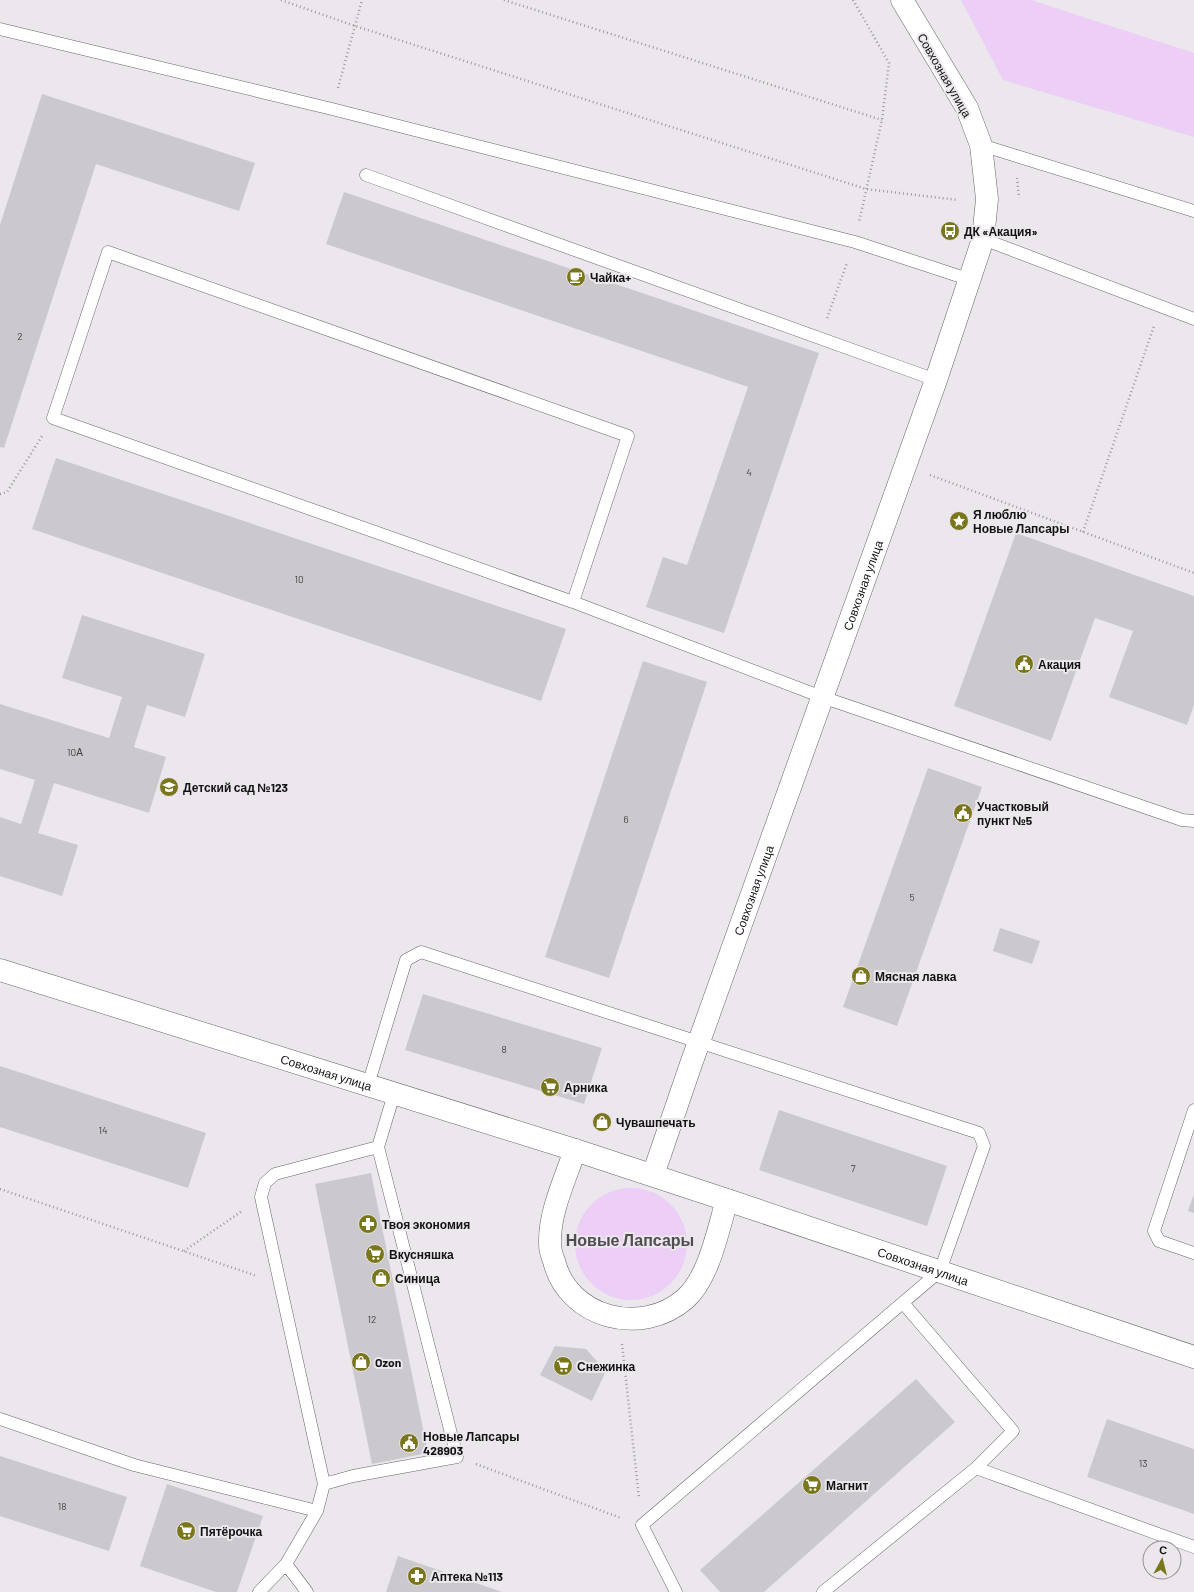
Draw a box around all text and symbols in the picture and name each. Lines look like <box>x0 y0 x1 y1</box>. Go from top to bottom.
street label: Совхозная улица <box>914 30 975 120</box>
bus stop icon: ДК «Акация» <box>939 220 961 242</box>
place label: ДК «Акация» <box>964 224 1038 239</box>
cafe icon: Чайка+ <box>565 266 587 288</box>
place label: Чайка+ <box>590 270 631 284</box>
house number: 2 <box>17 330 23 342</box>
house number: 4 <box>746 466 752 478</box>
place label: Я люблю Новые Лапсары <box>973 507 1069 536</box>
place icon: Я люблю Новые Лапсары <box>948 510 970 532</box>
street label: Совхозная улица <box>840 538 885 632</box>
house number: 10 <box>294 573 304 585</box>
public building icon: Акация <box>1013 653 1035 675</box>
place label: Акация <box>1038 657 1081 672</box>
house number: 10А <box>67 746 83 758</box>
school or university icon: Детский сад №123 <box>158 776 180 798</box>
place label: Детский сад №123 <box>183 780 288 795</box>
place label: Участковый пункт №5 <box>977 799 1049 828</box>
public building icon: Участковый пункт №5 <box>952 802 974 824</box>
house number: 6 <box>623 813 629 825</box>
street label: Совхозная улица <box>731 843 776 937</box>
house number: 5 <box>909 891 915 903</box>
shop icon: Мясная лавка <box>850 965 872 987</box>
place label: Мясная лавка <box>875 969 957 983</box>
house number: 8 <box>501 1043 507 1055</box>
street label: Совхозная улица <box>279 1051 374 1093</box>
supermarket icon: Арника <box>539 1076 561 1098</box>
place label: Арника <box>564 1080 608 1095</box>
shop icon: Чувашпечать <box>591 1111 613 1133</box>
place label: Чувашпечать <box>616 1115 696 1130</box>
house number: 14 <box>98 1124 108 1136</box>
house number: 7 <box>851 1162 856 1174</box>
pharmacy icon: Твоя экономия <box>357 1213 379 1235</box>
place label: Твоя экономия <box>382 1217 470 1231</box>
district label: Новые Лапсары <box>566 1230 694 1249</box>
supermarket icon: Вкусняшка <box>364 1243 386 1265</box>
street label: Совхозная улица <box>876 1244 971 1288</box>
place label: Вкусняшка <box>389 1247 454 1262</box>
shop icon: Синица <box>370 1267 392 1289</box>
place label: Синица <box>395 1271 440 1286</box>
house number: 12 <box>368 1313 376 1325</box>
shop icon: Ozon <box>350 1351 372 1373</box>
place label: Ozon <box>375 1355 401 1369</box>
supermarket icon: Снежинка <box>552 1355 574 1377</box>
place label: Снежинка <box>577 1359 636 1373</box>
place label: Новые Лапсары 428903 <box>423 1429 519 1457</box>
public building icon: Новые Лапсары 428903 <box>398 1432 420 1454</box>
house number: 13 <box>1139 1457 1147 1469</box>
supermarket icon: Магнит <box>801 1474 823 1496</box>
place label: Магнит <box>826 1478 868 1492</box>
house number: 18 <box>58 1500 66 1512</box>
supermarket icon: Пятёрочка <box>175 1520 197 1542</box>
place label: Пятёрочка <box>200 1524 263 1539</box>
north arrow <box>1142 1540 1182 1580</box>
text: С <box>1159 1543 1168 1557</box>
pharmacy icon: Аптека №113 <box>406 1565 428 1587</box>
place label: Аптека №113 <box>431 1569 503 1583</box>

